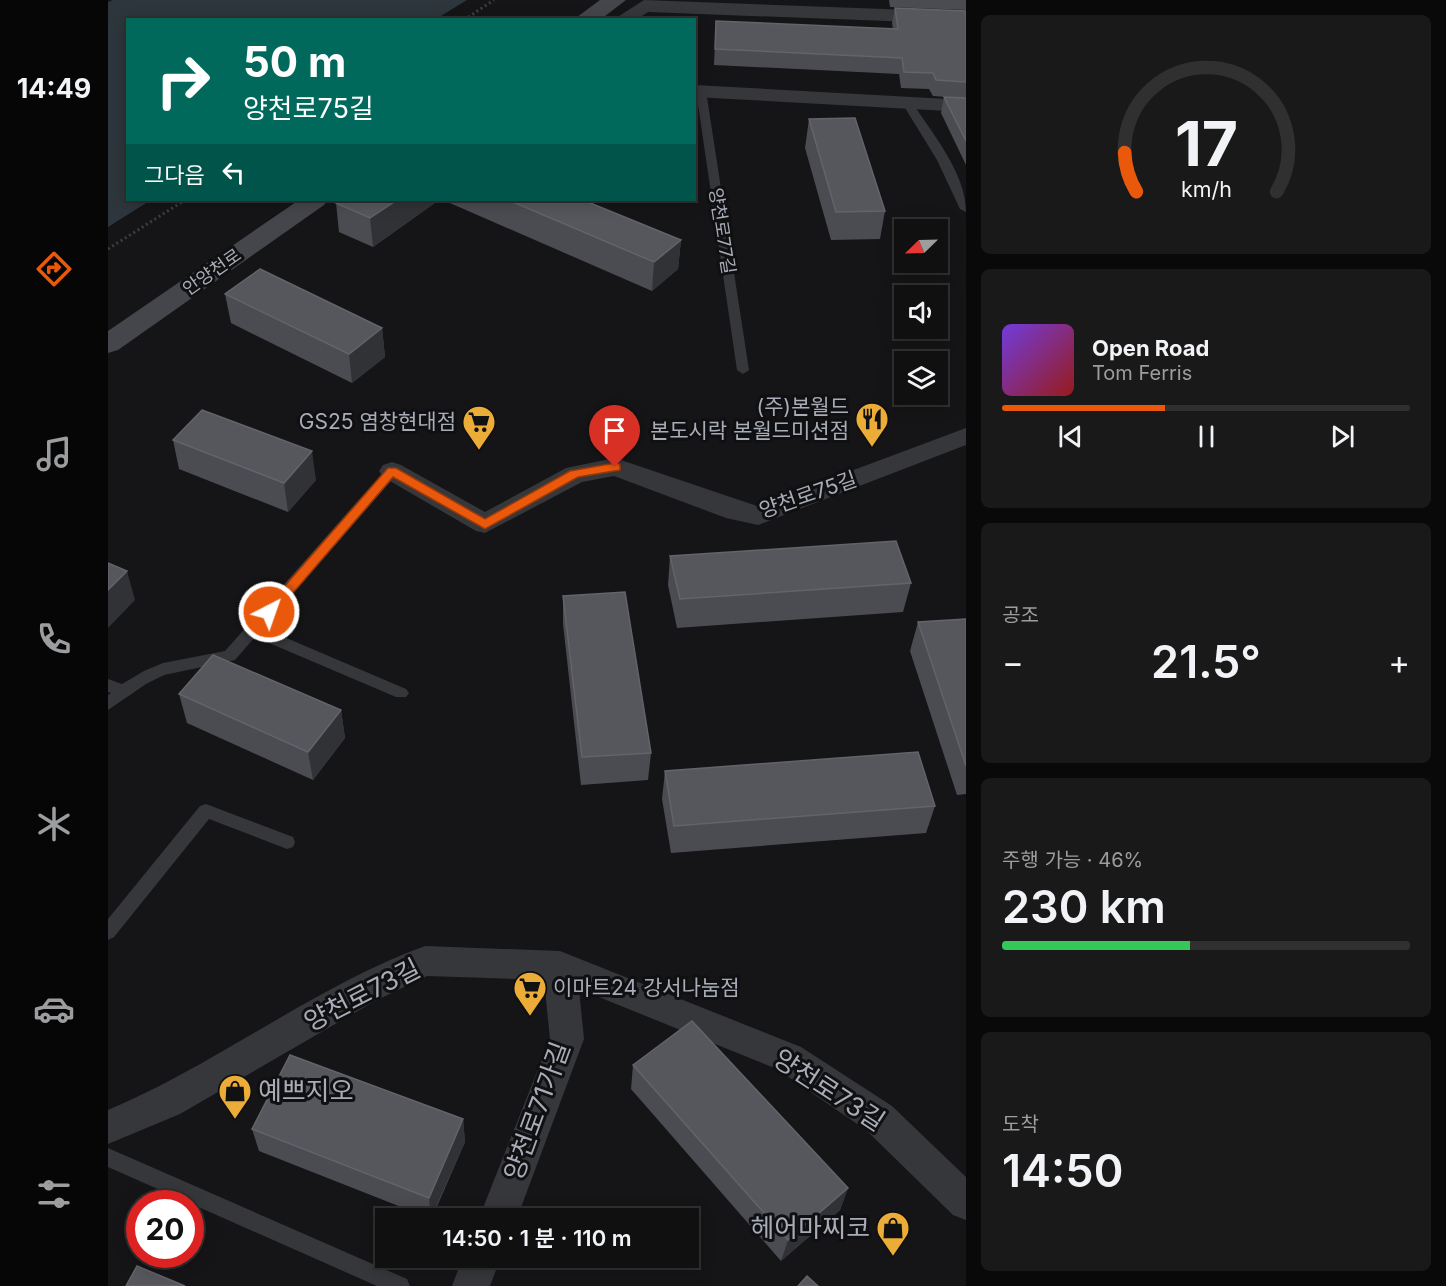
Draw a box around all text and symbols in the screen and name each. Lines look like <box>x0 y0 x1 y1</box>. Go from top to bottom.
text: 50 m <box>243 36 346 87</box>
icon: right <box>144 42 222 120</box>
text: 14:49 <box>17 72 91 105</box>
text: 양천로75길 <box>243 92 374 125</box>
text: 17 <box>1174 106 1238 181</box>
icon: left <box>217 156 250 189</box>
text: 그다음 <box>144 162 205 188</box>
text: km/h <box>1181 176 1231 202</box>
street label: 양천로77길 <box>705 186 740 276</box>
north arrow <box>894 219 948 273</box>
map controls <box>894 219 948 405</box>
street label: 안양천로 <box>179 244 245 299</box>
icon: directions <box>33 248 75 290</box>
button: sound <box>894 285 948 339</box>
text: Open Road <box>1092 335 1209 361</box>
button: layers <box>894 351 948 405</box>
text: Tom Ferris <box>1092 361 1192 385</box>
place label: (주)본월드 본도시락 본월드미션점 <box>650 394 849 443</box>
restaurant icon: (주)본월드 본도시락 본월드미션점 <box>854 401 890 448</box>
supermarket icon: GS25 염창현대점 <box>461 404 497 451</box>
pin <box>589 405 640 467</box>
place label: GS25 염창현대점 <box>299 409 456 434</box>
icon: arrive <box>598 414 631 447</box>
icon: previous <box>1054 420 1087 453</box>
icon: pause <box>1190 420 1223 453</box>
icon: next <box>1326 420 1359 453</box>
icon: music <box>33 433 75 475</box>
street label: 양천로75길 <box>756 466 860 523</box>
position arrow <box>237 580 301 644</box>
text: 공조 <box>1002 603 1039 627</box>
icon: phone <box>33 618 75 660</box>
text: 21.5° <box>1151 634 1261 689</box>
text: − <box>1002 642 1024 682</box>
text: + <box>1388 642 1410 682</box>
icon: climate <box>33 803 75 845</box>
text: 주행 가능 · 46% <box>1002 848 1143 872</box>
text: 230 km <box>1002 879 1166 934</box>
street label: 양천로73길 <box>299 952 425 1037</box>
supermarket icon: 이마트24 강서나눔점 <box>512 970 548 1017</box>
place label: 이마트24 강서나눔점 <box>553 975 740 1000</box>
icon: car <box>33 988 75 1030</box>
street label: 양천로71가길 <box>497 1037 576 1184</box>
street label: 양천로73길 <box>768 1042 891 1137</box>
shop icon: 예쁘지오 <box>217 1073 253 1120</box>
place label: 예쁘지오 <box>258 1075 354 1106</box>
text: 도착 <box>1002 1112 1039 1136</box>
text: 14:50 <box>1002 1143 1123 1198</box>
icon: filters <box>33 1173 75 1215</box>
speed limit sign: 20 <box>126 1190 204 1268</box>
shop icon: 헤어마찌코 <box>875 1210 911 1257</box>
place label: 헤어마찌코 <box>750 1212 870 1243</box>
text: 14:50 · 1 분 · 110 m <box>442 1225 632 1251</box>

